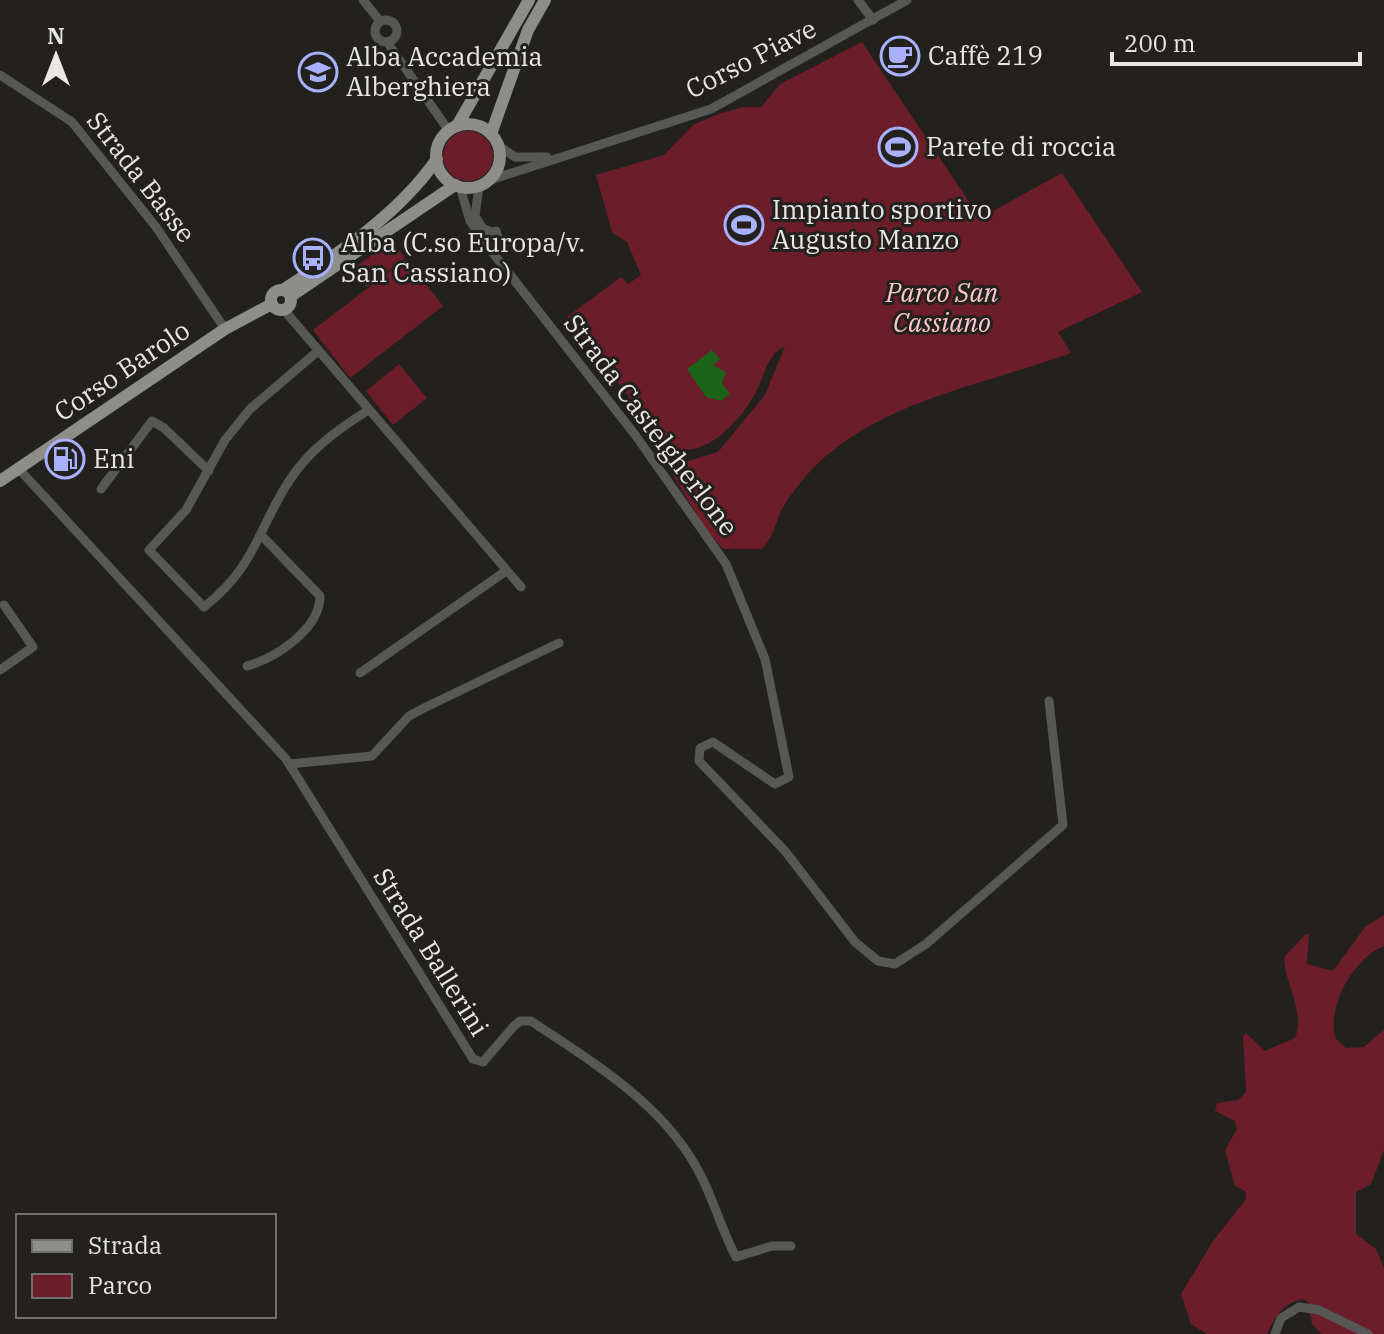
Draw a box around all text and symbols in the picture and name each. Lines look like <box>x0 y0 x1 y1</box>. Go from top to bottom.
street label: Corso Piave <box>680 11 822 106</box>
north arrow <box>16 16 96 96</box>
scale bar <box>1112 16 1360 66</box>
text: N <box>47 21 65 50</box>
text: 200 m <box>1124 27 1196 59</box>
cafe icon: Caffè 219 <box>879 35 921 77</box>
place label: Caffè 219 <box>928 38 1043 72</box>
place label: Alba Accademia Alberghiera <box>346 39 543 103</box>
school or university icon: Alba Accademia Alberghiera <box>297 51 339 93</box>
street label: Strada Basse <box>80 104 204 249</box>
sports icon: Parete di roccia <box>877 126 919 168</box>
place label: Parete di roccia <box>926 129 1116 163</box>
place label: Impianto sportivo Augusto Manzo <box>772 192 992 256</box>
sports icon: Impianto sportivo Augusto Manzo <box>723 204 765 246</box>
place label: Alba (C.so Europa/v. San Cassiano) <box>341 225 585 289</box>
bus stop icon: Alba (C.so Europa/v. San Cassiano) <box>292 237 334 279</box>
park label: Parco San Cassiano <box>885 275 999 339</box>
street label: Strada Castelgherlone <box>557 307 746 542</box>
street label: Corso Barolo <box>47 312 196 428</box>
fuel station icon: Eni <box>44 438 86 480</box>
place label: Eni <box>93 441 134 475</box>
street label: Strada Ballerini <box>367 861 497 1042</box>
legend <box>16 1214 276 1318</box>
text: Strada <box>88 1229 162 1261</box>
text: Parco <box>88 1269 152 1301</box>

